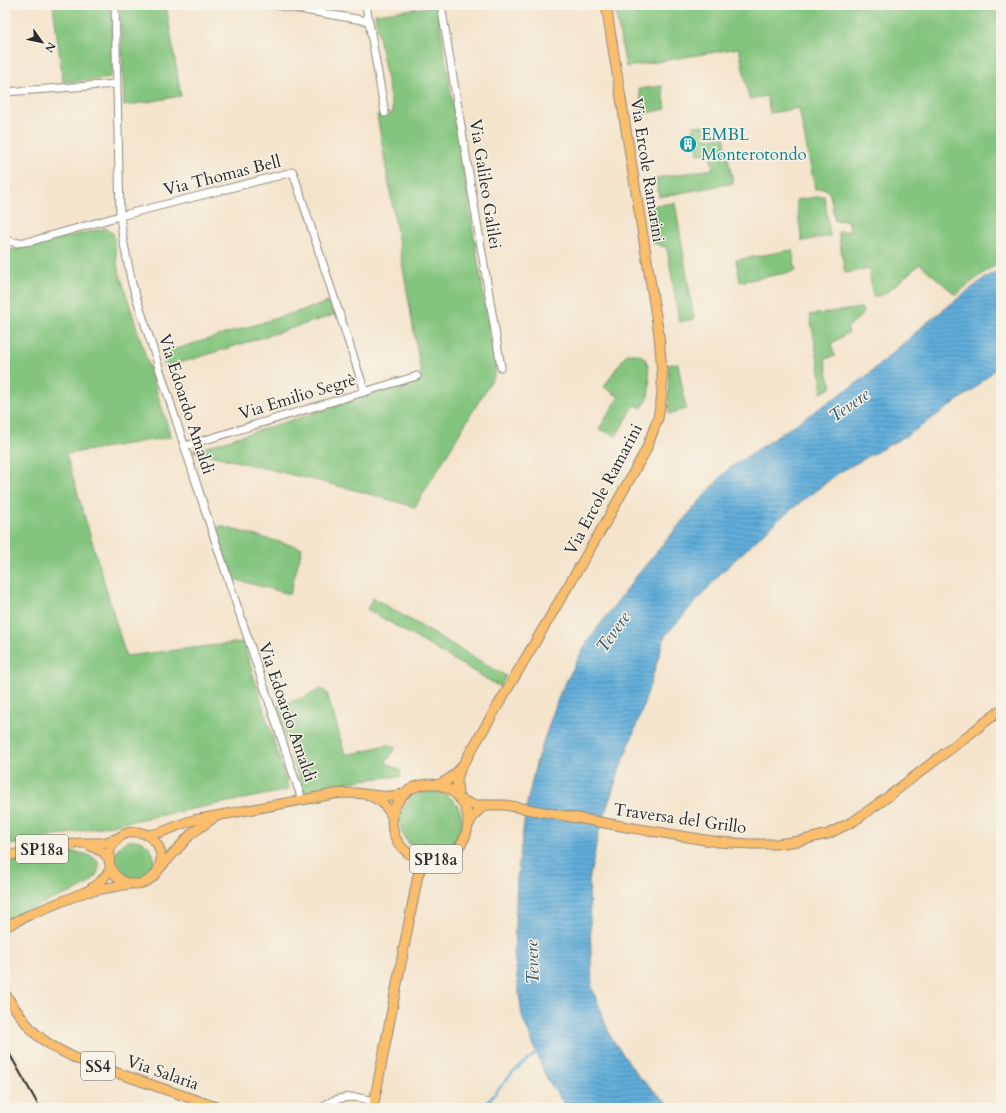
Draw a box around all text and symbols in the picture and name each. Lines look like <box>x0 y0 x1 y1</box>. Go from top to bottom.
north arrow <box>22 22 62 62</box>
text: N <box>41 39 59 56</box>
street label: Via Ercole Ramarini <box>625 96 670 244</box>
street label: Via Galileo Galilei <box>464 117 507 251</box>
place label: EMBL Monterotondo <box>701 123 807 166</box>
building icon: EMBL Monterotondo <box>678 134 698 154</box>
street label: Via Thomas Bell <box>161 150 284 201</box>
street label: Via Edoardo Amaldi <box>153 331 220 477</box>
street label: Via Emilio Segrè <box>236 368 359 425</box>
water label: Tevere <box>824 382 876 428</box>
street label: Via Ercole Ramarini <box>559 419 648 559</box>
water label: Tevere <box>590 606 637 658</box>
street label: Via Edoardo Amaldi <box>253 639 322 785</box>
street label: Traversa del Grillo <box>612 798 748 839</box>
road number: SP18a <box>16 835 68 863</box>
road number: SP18a <box>410 845 462 873</box>
water label: Tevere <box>519 938 546 985</box>
street label: Via Salaria <box>124 1049 203 1096</box>
road number: SS4 <box>81 1052 115 1080</box>

